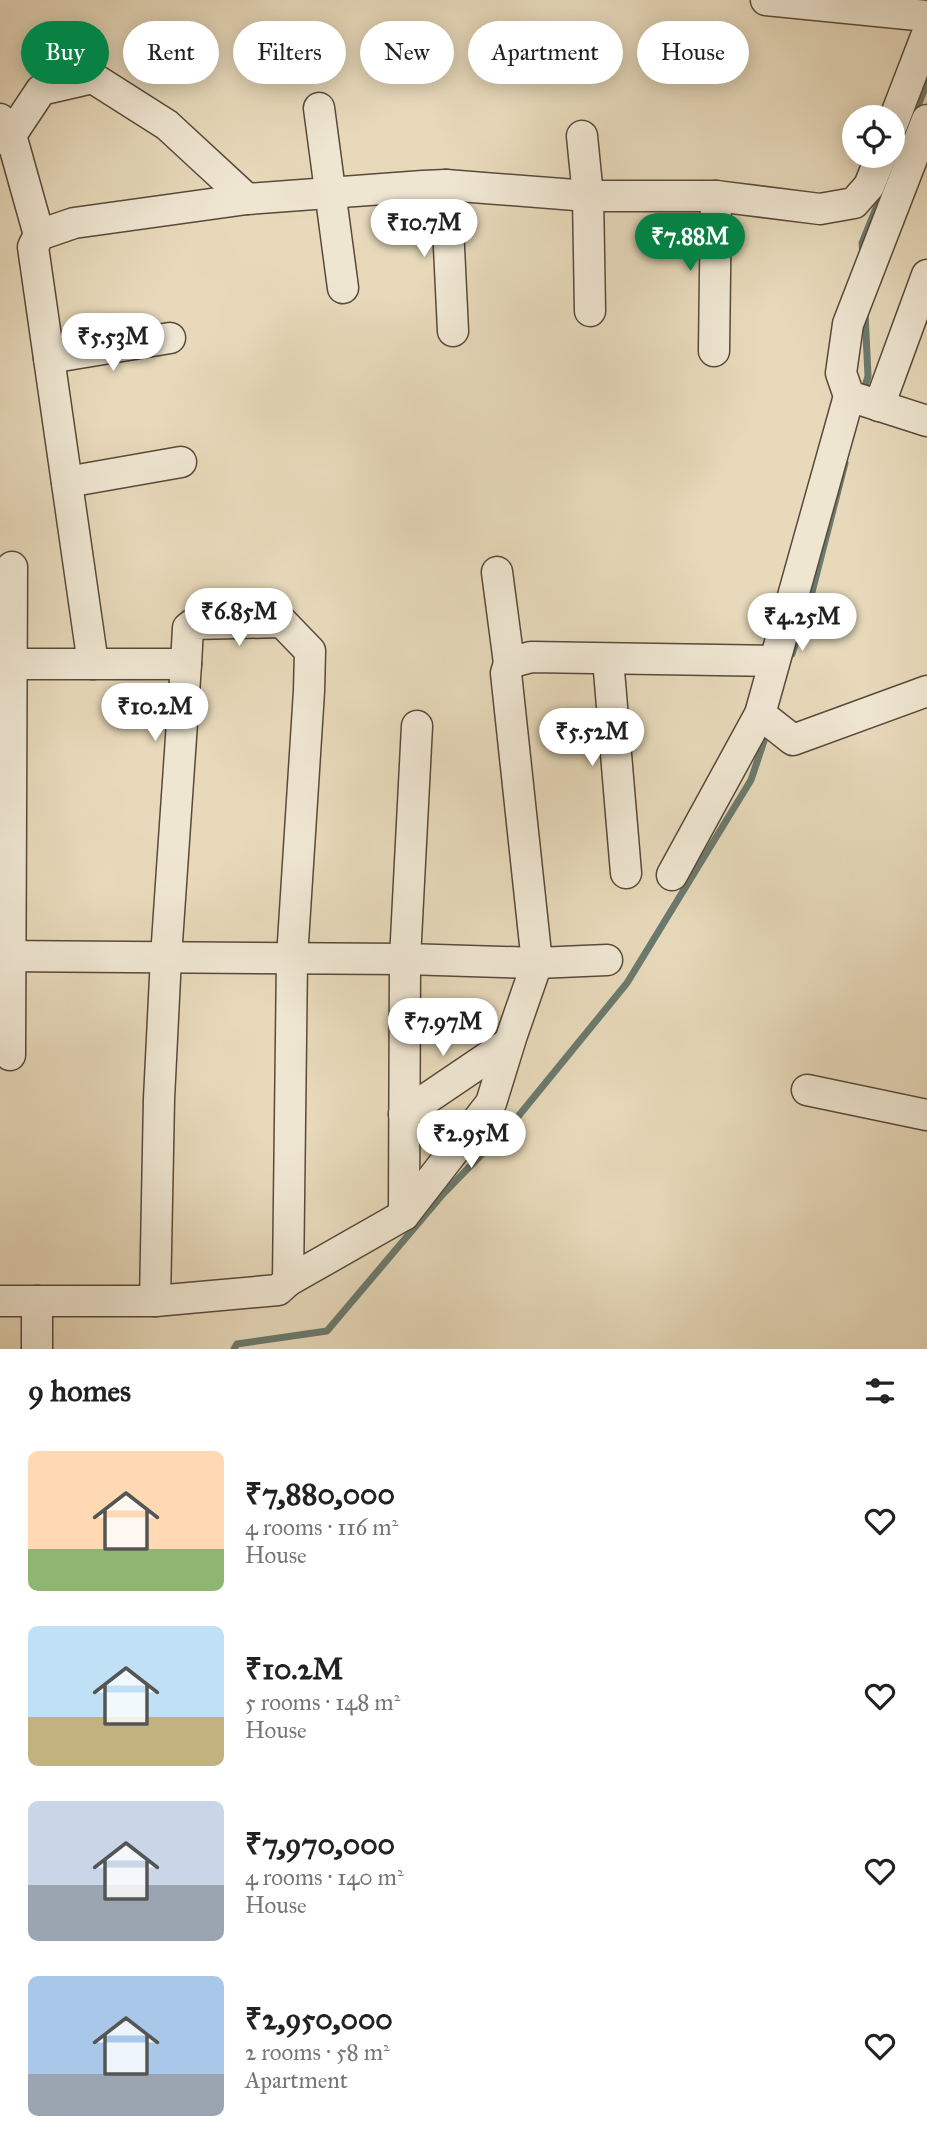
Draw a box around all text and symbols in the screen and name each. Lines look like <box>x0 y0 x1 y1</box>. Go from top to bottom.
chip: Buy <box>21 21 109 84</box>
chip: Rent <box>123 21 219 84</box>
chip: Filters <box>233 21 346 84</box>
chip: New <box>360 21 454 84</box>
chip: Apartment <box>468 21 623 84</box>
chip: House <box>637 21 749 84</box>
map controls <box>842 105 905 168</box>
button: locate <box>842 105 905 168</box>
pin: ₹10.7M <box>367 200 481 259</box>
text: ₹10.7M <box>387 208 461 236</box>
pin: ₹7.88M <box>633 214 747 273</box>
text: ₹7.88M <box>651 222 729 250</box>
pin: ₹5.53M <box>56 314 170 373</box>
text: ₹5.53M <box>77 322 149 350</box>
pin: ₹6.85M <box>182 588 296 648</box>
pin: ₹4.25M <box>745 594 859 653</box>
text: ₹6.85M <box>201 597 277 625</box>
text: ₹4.25M <box>764 602 840 630</box>
pin: ₹10.2M <box>98 684 212 743</box>
text: ₹10.2M <box>117 692 193 720</box>
pin: ₹5.52M <box>535 708 649 768</box>
text: ₹5.52M <box>555 717 629 745</box>
pin: ₹7.97M <box>386 998 500 1058</box>
text: ₹7.97M <box>404 1007 482 1035</box>
pin: ₹2.95M <box>414 1110 528 1170</box>
text: ₹2.95M <box>433 1119 509 1147</box>
icon: filters <box>861 1372 899 1410</box>
text: 9 homes <box>28 1373 131 1409</box>
text: ₹7,880,000 <box>245 1476 395 1512</box>
icon: home <box>84 1479 168 1563</box>
icon: heart <box>861 1502 899 1540</box>
text: 4 rooms · 116 m² <box>245 1513 398 1541</box>
text: House <box>245 1541 307 1569</box>
text: ₹10.2M <box>245 1651 343 1687</box>
icon: home <box>84 1654 168 1738</box>
icon: heart <box>861 1677 899 1715</box>
text: 5 rooms · 148 m² <box>245 1688 400 1716</box>
text: House <box>245 1716 307 1744</box>
text: ₹7,970,000 <box>245 1826 395 1862</box>
icon: home <box>84 1829 168 1913</box>
icon: heart <box>861 1852 899 1890</box>
text: 4 rooms · 140 m² <box>245 1863 404 1891</box>
text: House <box>245 1891 307 1919</box>
text: ₹2,950,000 <box>245 2001 393 2037</box>
icon: home <box>84 2004 168 2088</box>
icon: heart <box>861 2027 899 2065</box>
text: 2 rooms · 58 m² <box>245 2038 390 2066</box>
text: Apartment <box>245 2066 348 2094</box>

